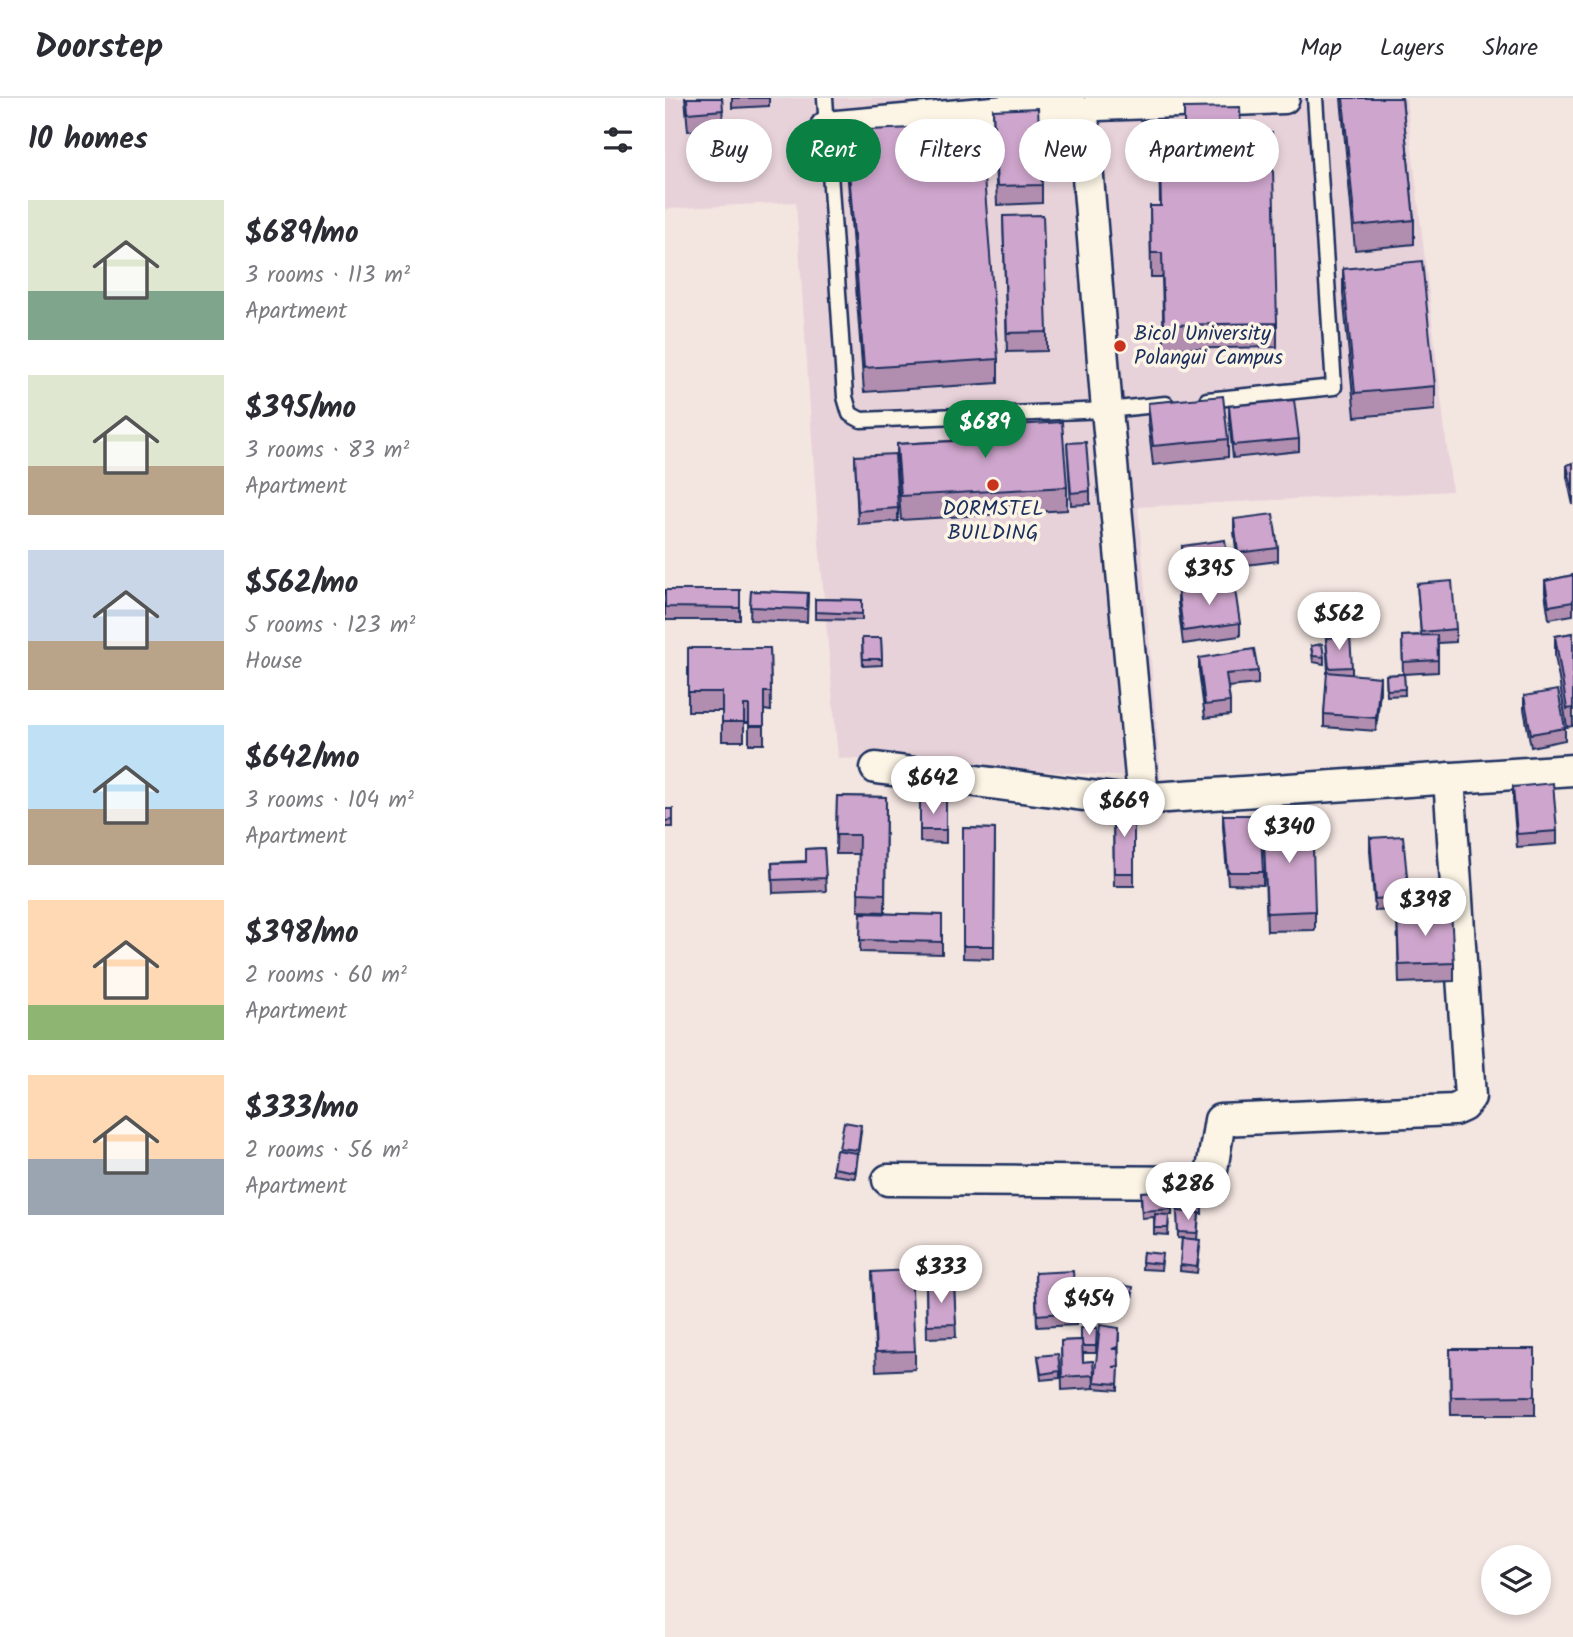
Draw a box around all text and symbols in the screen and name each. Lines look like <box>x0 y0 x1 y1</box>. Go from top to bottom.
text: Doorstep <box>35 22 163 75</box>
text: Map <box>1300 29 1342 68</box>
text: Layers <box>1380 29 1444 68</box>
text: Share <box>1482 29 1538 68</box>
text: 10 homes <box>28 116 148 164</box>
chip: Buy <box>686 119 772 182</box>
chip: Rent <box>786 119 881 182</box>
chip: Filters <box>895 119 1005 182</box>
chip: New <box>1019 119 1111 182</box>
chip: Apartment <box>1125 119 1279 182</box>
icon: filters <box>599 121 637 159</box>
text: $689/mo <box>245 210 359 258</box>
icon: home <box>84 228 168 312</box>
text: 3 rooms · 113 m² <box>245 258 410 294</box>
text: Apartment <box>245 294 347 330</box>
place label: Bicol University Polangui Campus <box>1134 318 1283 375</box>
marker: Bicol University Polangui Campus <box>1112 338 1128 354</box>
text: $395/mo <box>245 385 356 433</box>
pin: $689 <box>944 400 1026 460</box>
icon: home <box>84 403 168 487</box>
text: $689 <box>959 405 1011 441</box>
text: 3 rooms · 83 m² <box>245 433 409 469</box>
text: Apartment <box>245 469 347 505</box>
marker: DORMSTEL BUILDING <box>985 477 1001 493</box>
place label: DORMSTEL BUILDING <box>942 493 1044 550</box>
pin: $395 <box>1168 547 1250 607</box>
text: $395 <box>1184 552 1234 588</box>
text: $562/mo <box>245 560 358 608</box>
icon: home <box>84 578 168 662</box>
pin: $562 <box>1298 592 1380 652</box>
text: $562 <box>1313 597 1365 633</box>
text: 5 rooms · 123 m² <box>245 608 415 644</box>
text: House <box>245 644 302 680</box>
text: $642/mo <box>245 735 360 783</box>
icon: home <box>84 753 168 837</box>
pin: $642 <box>892 756 974 816</box>
text: $642 <box>907 761 959 797</box>
pin: $669 <box>1083 780 1165 839</box>
text: 3 rooms · 104 m² <box>245 783 414 819</box>
text: $669 <box>1099 784 1149 820</box>
pin: $340 <box>1248 806 1330 865</box>
text: $340 <box>1264 810 1314 846</box>
text: Apartment <box>245 819 347 855</box>
pin: $398 <box>1384 878 1466 938</box>
text: $398 <box>1399 883 1451 919</box>
text: $398/mo <box>245 910 359 958</box>
icon: home <box>84 928 168 1012</box>
text: 2 rooms · 60 m² <box>245 958 407 994</box>
text: Apartment <box>245 994 347 1030</box>
text: $333/mo <box>245 1085 359 1133</box>
icon: home <box>84 1103 168 1187</box>
text: 2 rooms · 56 m² <box>245 1133 408 1169</box>
pin: $286 <box>1147 1162 1229 1222</box>
text: $286 <box>1161 1167 1215 1203</box>
text: Apartment <box>245 1169 347 1205</box>
pin: $333 <box>900 1246 982 1305</box>
text: $333 <box>915 1250 967 1286</box>
pin: $454 <box>1048 1278 1130 1337</box>
text: $454 <box>1064 1282 1114 1318</box>
map controls <box>1481 1545 1551 1615</box>
button: layers <box>1481 1545 1551 1615</box>

